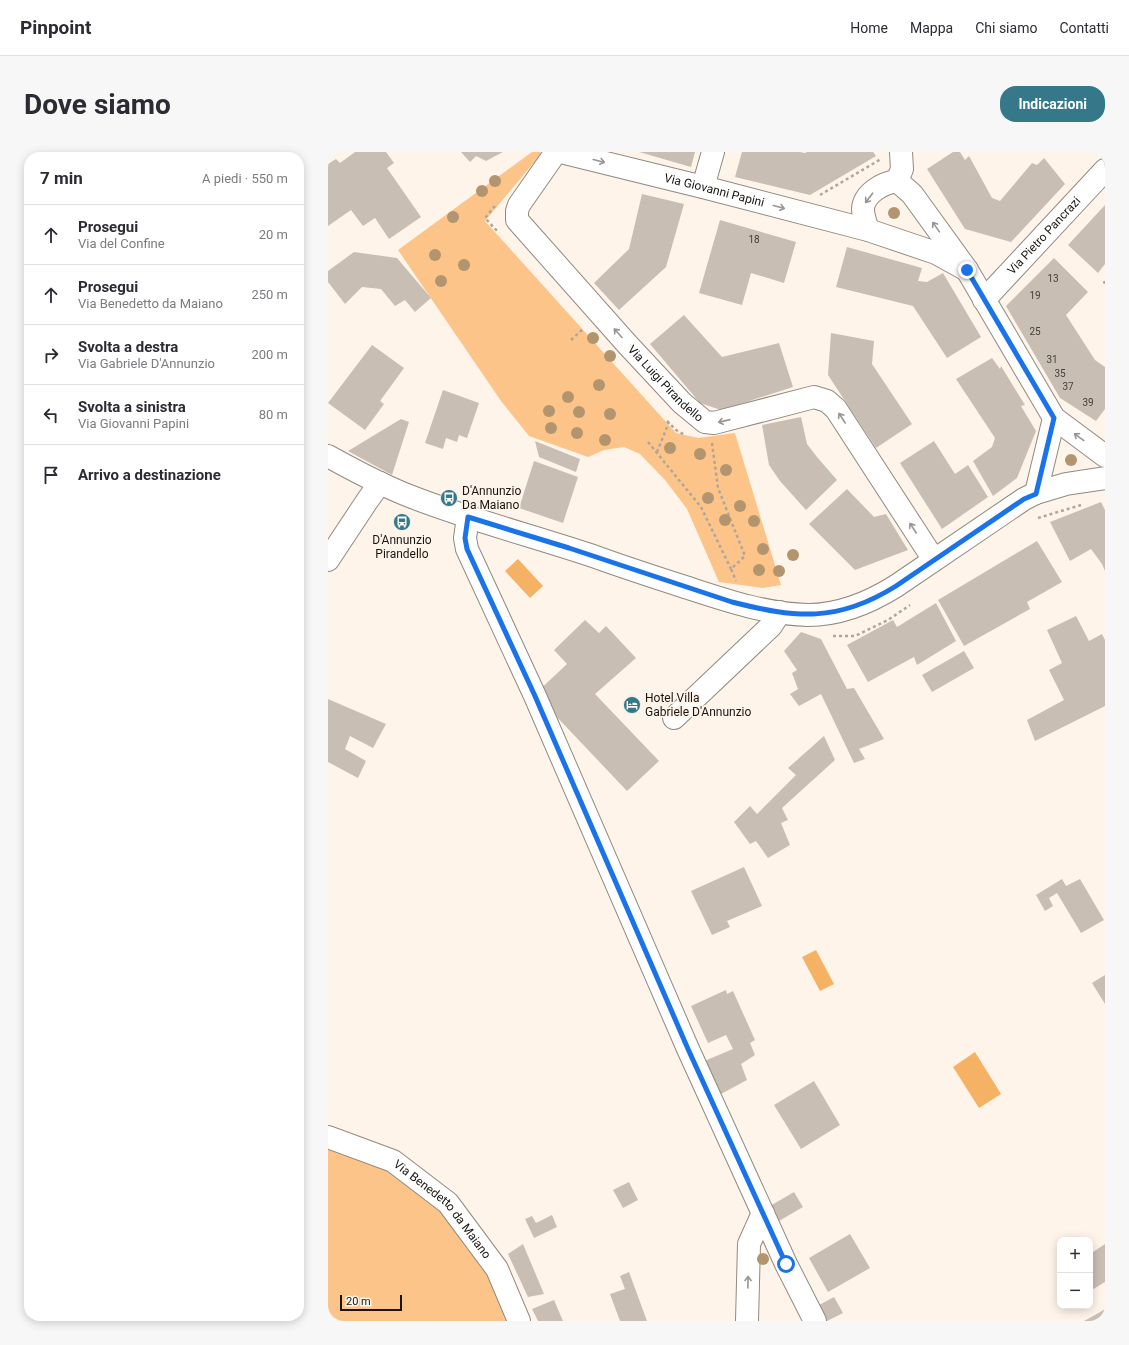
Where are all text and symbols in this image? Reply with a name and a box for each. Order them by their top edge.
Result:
text: Pinpoint [20,16,91,39]
text: Home [850,20,888,36]
text: Mappa [910,20,953,36]
text: Chi siamo [975,20,1037,36]
text: Contatti [1059,20,1109,36]
button: Indicazioni [1000,86,1105,122]
text: Dove siamo [24,88,171,121]
one-way arrow [592,158,605,166]
text: 7 min [40,168,83,188]
text: A piedi · 550 m [202,171,288,186]
street label: Via Giovanni Papini [663,171,766,210]
one-way arrow [864,193,873,204]
street label: Via Pietro Pancrazi [1004,194,1084,277]
one-way arrow [772,204,785,211]
text: Prosegui [78,218,138,236]
one-way arrow [932,222,940,233]
icon: ahead [40,224,62,246]
text: 20 m [259,227,288,242]
house number: 18 [748,234,760,245]
text: Via del Confine [78,236,165,251]
route end [958,261,976,279]
house number: 13 [1047,273,1059,284]
text: Prosegui [78,278,138,296]
icon: ahead [40,284,62,306]
text: 250 m [251,287,288,302]
house number: 19 [1029,290,1041,301]
text: Via Benedetto da Maiano [78,296,223,311]
house number: 25 [1029,326,1041,337]
one-way arrow [614,329,623,339]
text: Svolta a destra [78,338,178,356]
street label: Via Luigi Pirandello [625,342,706,425]
icon: right [40,344,62,366]
text: 200 m [251,347,288,362]
house number: 31 [1046,354,1058,365]
text: Via Gabriele D'Annunzio [78,356,215,371]
house number: 35 [1054,368,1066,379]
house number: 37 [1062,381,1074,392]
house number: 39 [1082,397,1094,408]
text: Svolta a sinistra [78,398,186,416]
icon: left [40,404,62,426]
text: 80 m [259,407,288,422]
one-way arrow [838,413,846,424]
text: Via Giovanni Papini [78,416,189,431]
one-way arrow [718,418,731,426]
one-way arrow [1074,433,1085,441]
icon: arrive [40,464,62,486]
text: Arrivo a destinazione [78,466,221,484]
place label: D'Annunzio Da Maiano [462,484,521,512]
bus stop icon: D'Annunzio Da Maiano [439,488,459,508]
bus stop icon: D'Annunzio Pirandello [392,512,412,532]
one-way arrow [909,522,917,533]
place label: D'Annunzio Pirandello [372,533,432,561]
place label: Hotel Villa Gabriele D'Annunzio [645,691,752,719]
hotel icon: Hotel Villa Gabriele D'Annunzio [622,695,642,715]
street label: Via Benedetto da Maiano [391,1157,494,1261]
map controls [1057,1237,1093,1309]
button: + [1057,1237,1093,1273]
route start [777,1255,795,1273]
button: − [1057,1273,1093,1309]
one-way arrow [744,1276,752,1289]
scale bar [340,1293,402,1312]
text: 20 m [346,1295,371,1308]

